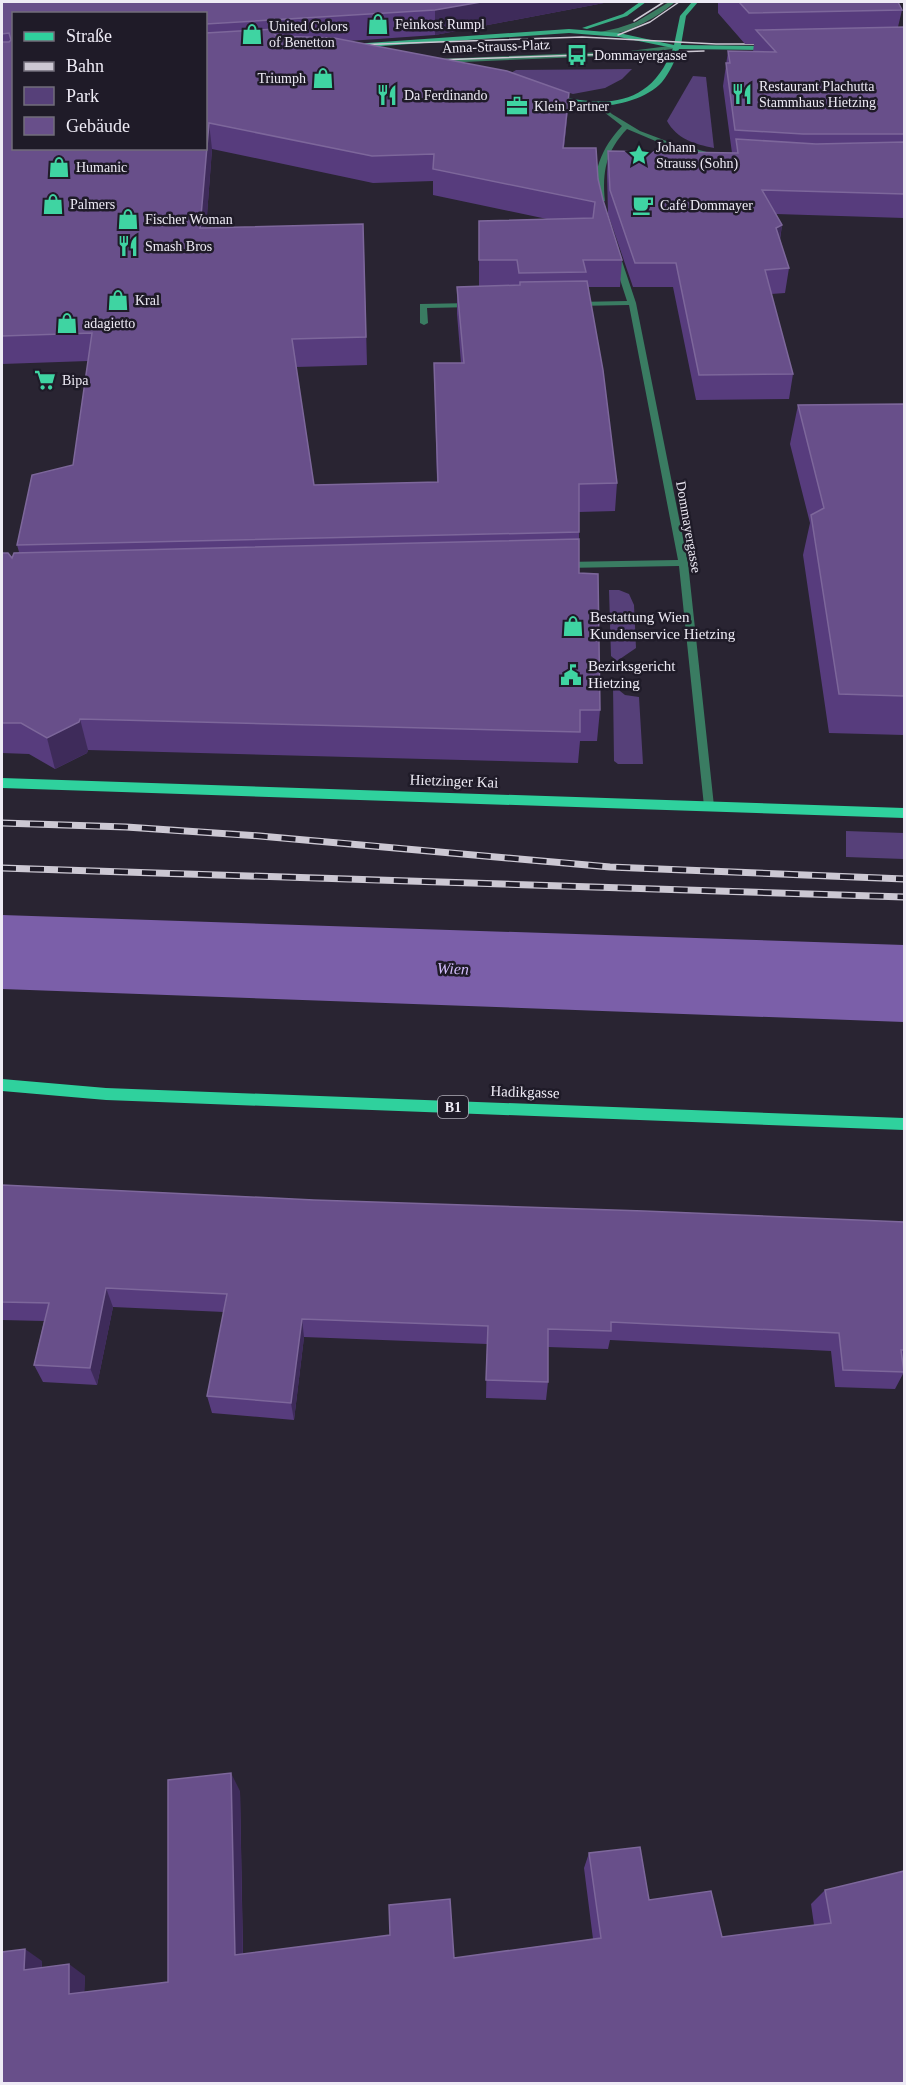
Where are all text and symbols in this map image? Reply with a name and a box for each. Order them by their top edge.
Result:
legend [12,12,207,150]
shop icon: Feinkost Rumpl [366,12,390,36]
place label: Feinkost Rumpl [395,17,485,32]
place label: United Colors of Benetton [269,19,348,50]
shop icon: United Colors of Benetton [240,22,264,46]
text: Straße [66,26,112,46]
street label: Anna-Strauss-Platz [442,37,550,56]
bus stop icon: Dommayergasse [565,43,589,67]
place label: Dommayergasse [594,48,687,63]
text: Bahn [66,56,104,76]
shop icon: Triumph [311,66,335,90]
place label: Triumph [257,71,306,86]
place label: Restaurant Plachutta Stammhaus Hietzing [759,79,876,110]
restaurant icon: Restaurant Plachutta Stammhaus Hietzing [730,82,754,106]
restaurant icon: Da Ferdinando [375,83,399,107]
text: Park [66,86,99,106]
place label: Da Ferdinando [404,88,488,103]
office icon: Klein Partner [505,94,529,118]
place label: Klein Partner [534,99,609,114]
text: Gebäude [66,116,130,136]
place label: Johann Strauss (Sohn) [656,140,738,172]
place icon: Johann Strauss (Sohn) [627,143,651,167]
shop icon: Humanic [47,155,71,179]
place label: Humanic [76,160,127,175]
shop icon: Palmers [41,192,65,216]
cafe icon: Café Dommayer [631,193,655,217]
place label: Palmers [70,197,115,212]
place label: Café Dommayer [660,198,753,213]
shop icon: Fischer Woman [116,207,140,231]
place label: Fischer Woman [145,212,233,227]
restaurant icon: Smash Bros [116,234,140,258]
place label: Smash Bros [145,239,212,254]
shop icon: Kral [106,288,130,312]
place label: Kral [135,293,160,308]
shop icon: adagietto [55,311,79,335]
place label: adagietto [84,316,135,331]
supermarket icon: Bipa [33,368,57,392]
place label: Bipa [62,373,89,388]
street label: Dommayergasse [673,480,704,574]
place label: Bestattung Wien Kundenservice Hietzing [590,609,736,642]
shop icon: Bestattung Wien Kundenservice Hietzing [561,614,585,638]
place label: Bezirksgericht Hietzing [588,658,676,691]
public building icon: Bezirksgericht Hietzing [559,663,583,687]
street label: Hietzinger Kai [409,771,499,791]
water label: Wien [437,959,469,978]
street label: Hadikgasse [490,1083,560,1101]
road number: B1 [438,1096,468,1118]

